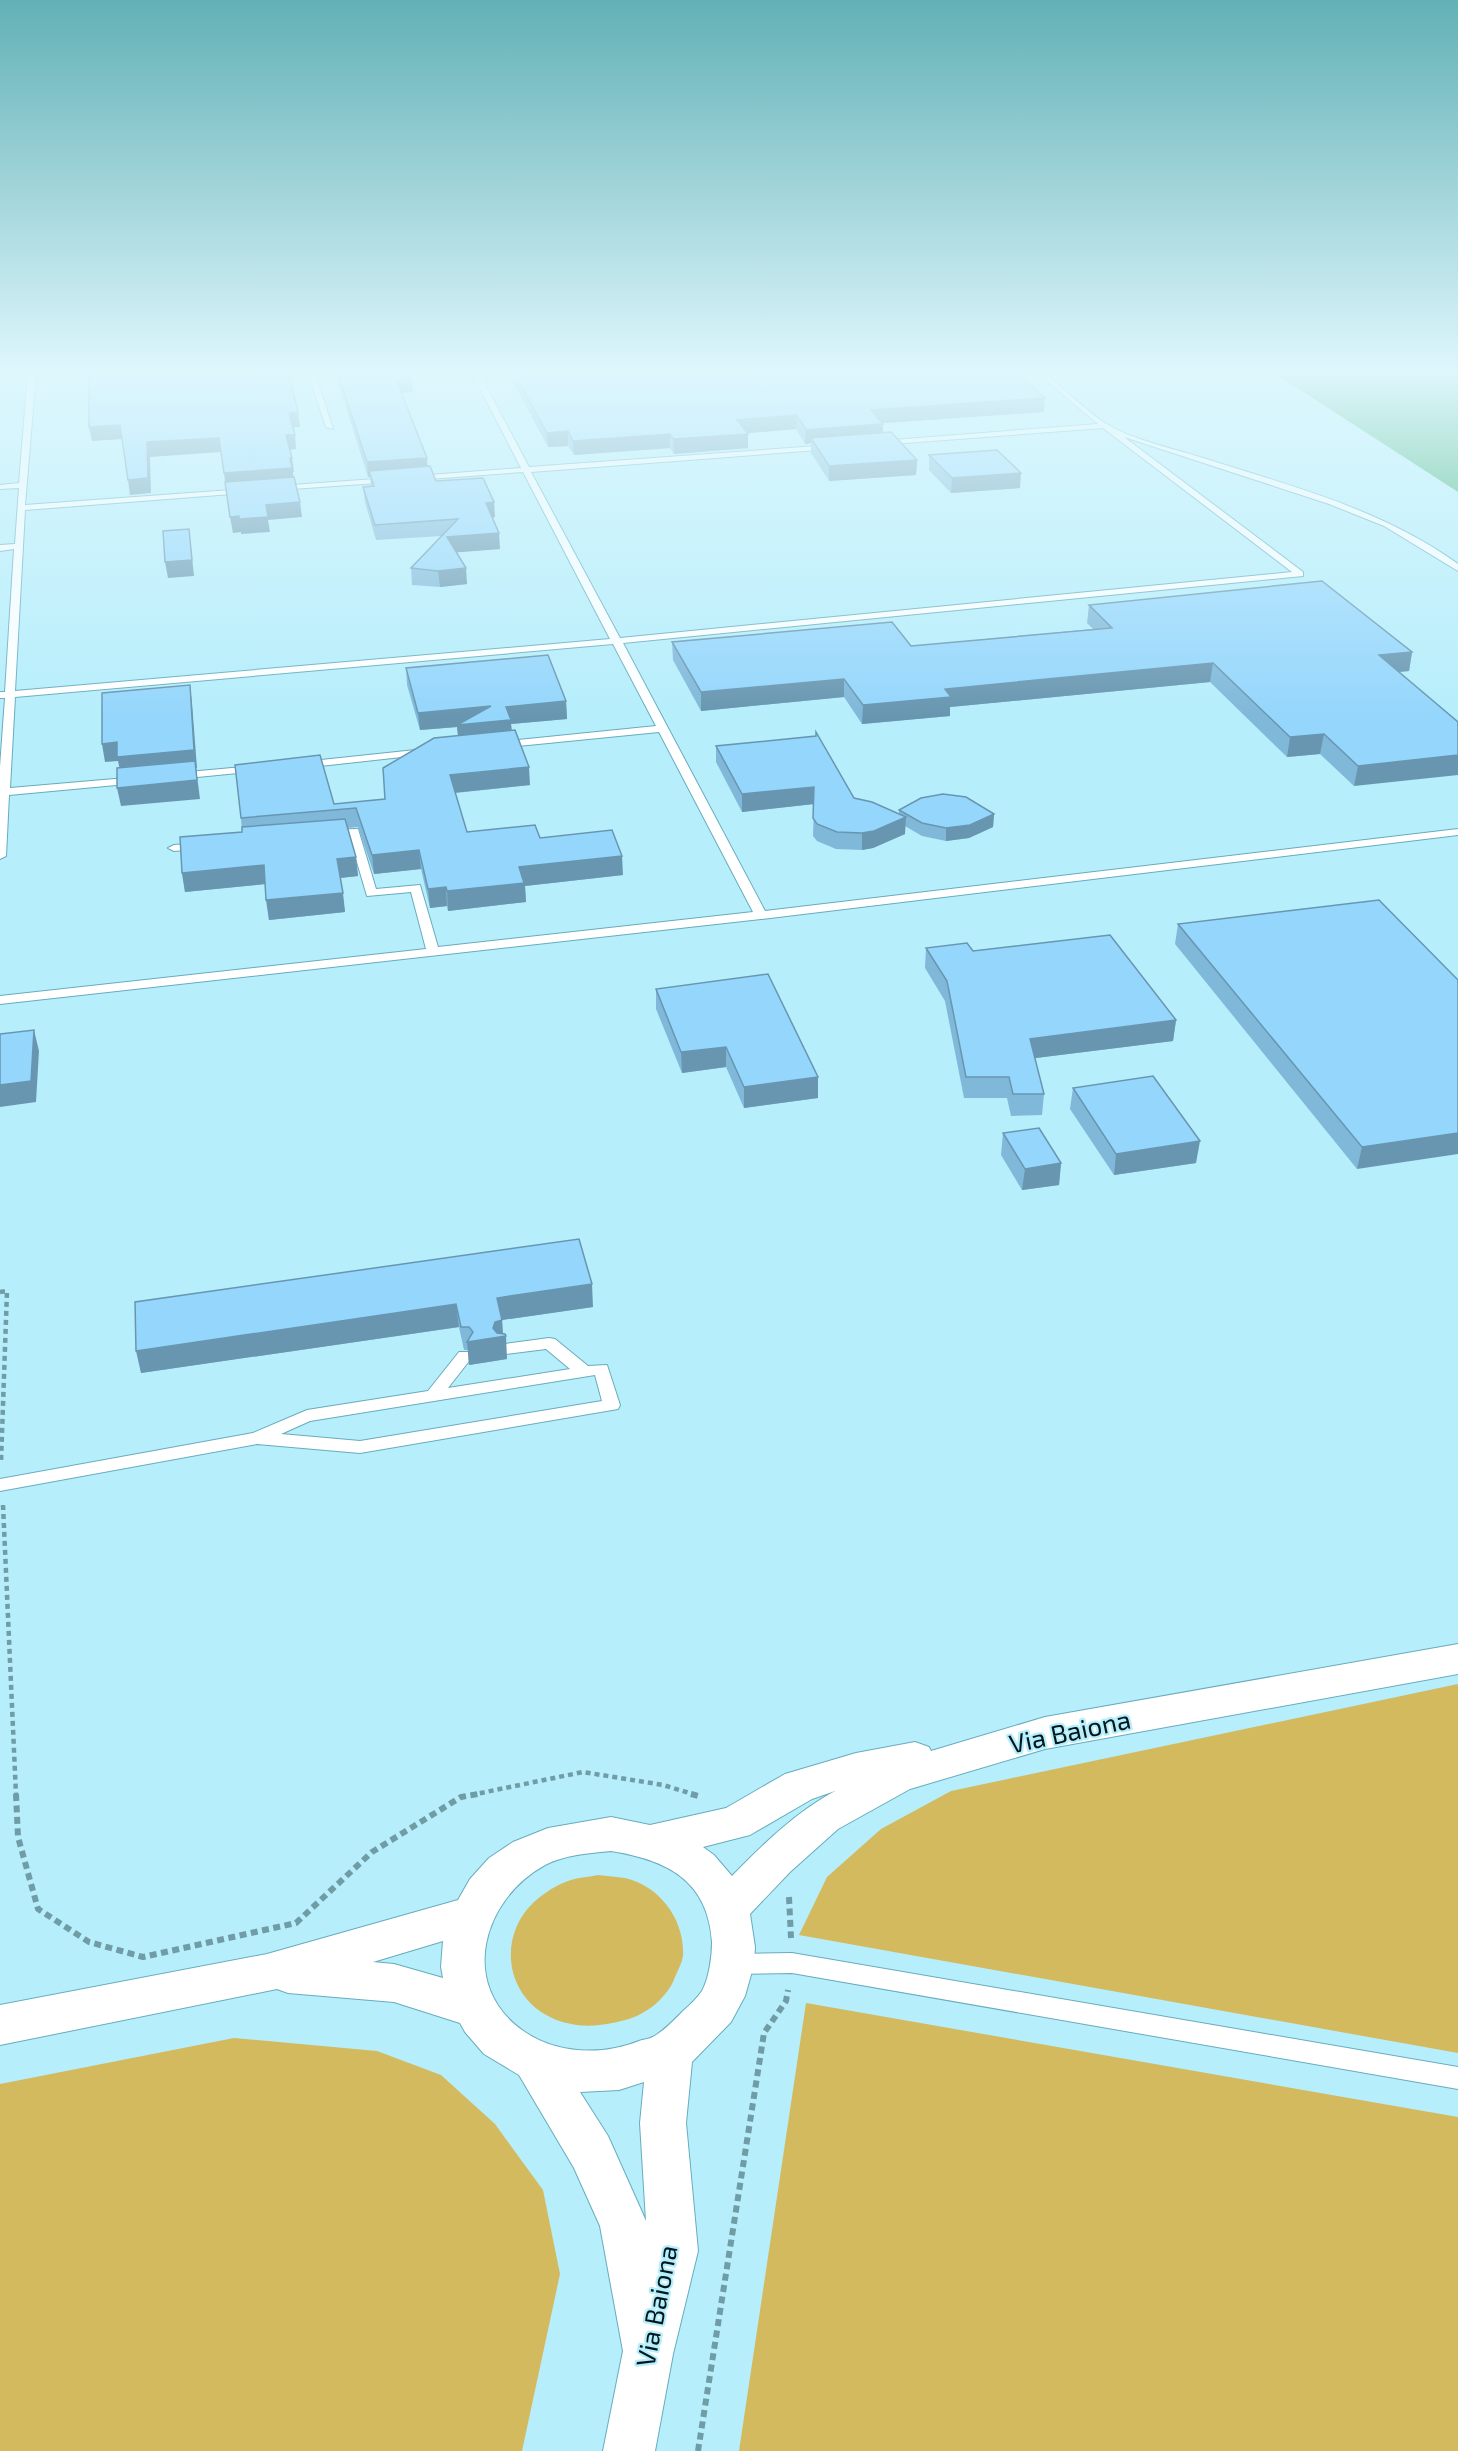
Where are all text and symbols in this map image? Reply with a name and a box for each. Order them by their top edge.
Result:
street label: Via Baiona [1006,1703,1133,1759]
street label: Via Baiona [629,2242,683,2369]

